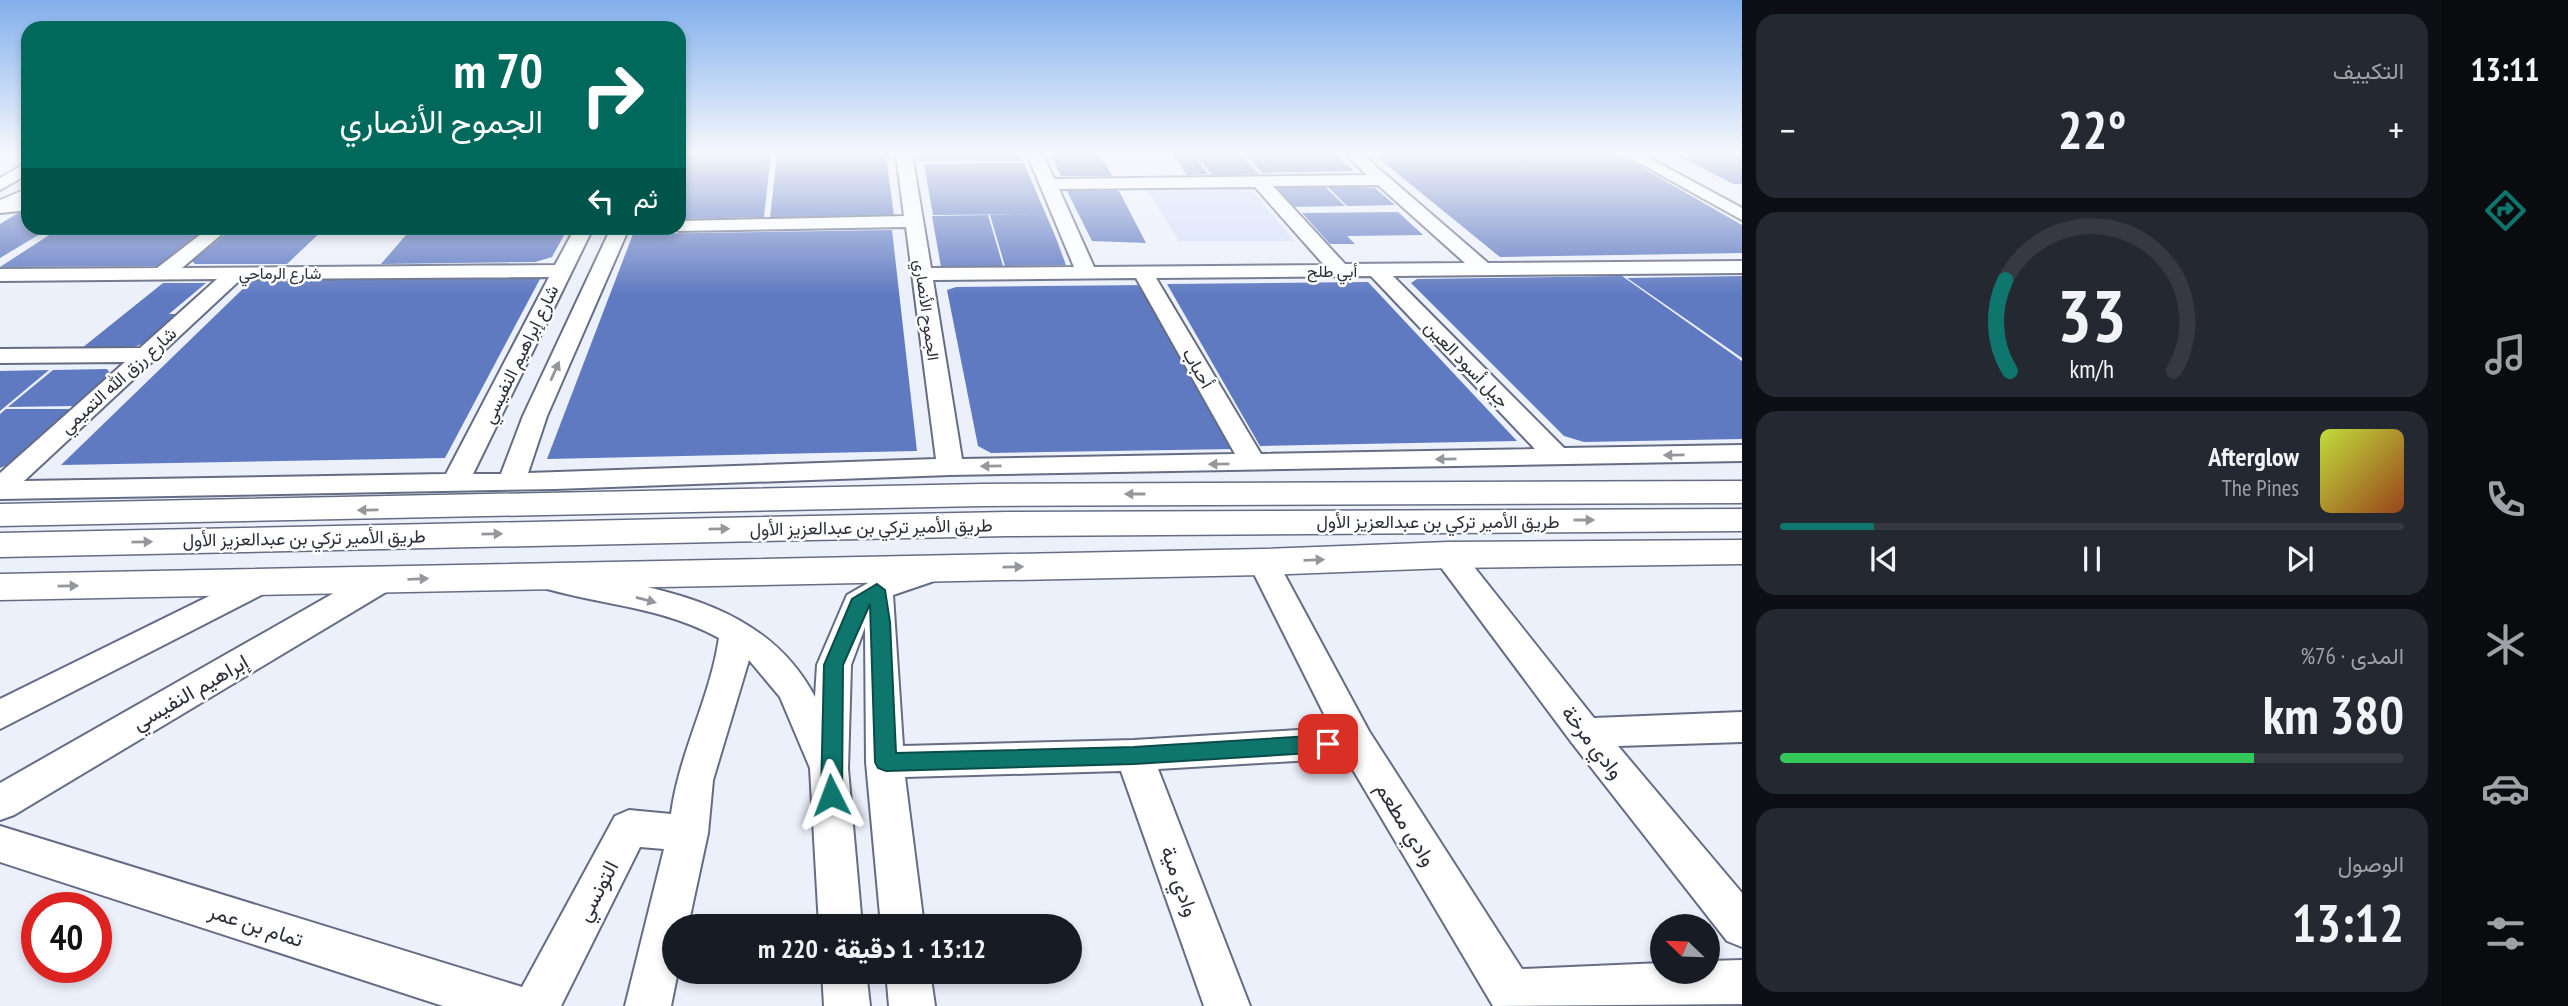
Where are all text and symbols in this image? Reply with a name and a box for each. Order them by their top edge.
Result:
text: 70 m [454,38,543,102]
text: 13:11 [2470,48,2540,90]
icon: right [567,49,658,140]
text: التكييف [2333,56,2404,85]
text: 22° [2058,96,2126,163]
text: الجموح الأنصاري [340,100,543,142]
text: − [1780,105,1796,154]
text: + [2388,105,2404,154]
icon: left [582,182,620,220]
text: ثم [634,182,658,215]
icon: directions [2481,186,2530,235]
street label: الجموح الأنصاري [906,258,944,362]
street label: أبي طلح [1307,261,1357,285]
street label: شارع الرماحي [239,263,321,287]
text: 33 [2057,267,2127,361]
street label: شارع إبراهيم النفيسي [476,281,567,429]
street label: جبل أسود العين [1420,315,1514,413]
street label: شارع رزق الله التميمي [55,322,184,441]
icon: music [2481,330,2530,379]
street label: أحباب [1177,344,1219,392]
text: km/h [2070,352,2114,384]
one-way arrow [549,361,561,381]
text: Afterglow [2208,440,2299,473]
one-way arrow [1663,449,1685,460]
one-way arrow [1435,454,1457,465]
one-way arrow [1208,458,1230,470]
one-way arrow [980,461,1002,472]
text: The Pines [2221,473,2299,502]
icon: phone [2481,475,2530,524]
one-way arrow [1124,488,1146,500]
one-way arrow [357,504,379,515]
street label: طريق الأمير تركي بن عبدالعزيز الأول [1316,510,1560,537]
street label: طريق الأمير تركي بن عبدالعزيز الأول [749,513,993,545]
one-way arrow [1573,514,1595,526]
street label: طريق الأمير تركي بن عبدالعزيز الأول [182,524,426,556]
one-way arrow [708,524,730,535]
one-way arrow [481,528,503,540]
one-way arrow [131,536,153,547]
icon: previous [1865,540,1903,578]
icon: pause [2073,540,2111,578]
icon: next [2281,540,2319,578]
one-way arrow [1303,555,1325,566]
one-way arrow [1002,561,1024,573]
one-way arrow [407,574,429,585]
one-way arrow [57,580,79,591]
one-way arrow [636,595,657,605]
icon: climate [2481,620,2530,669]
text: المدى · 76% [2300,641,2404,670]
street label: إبراهيم النفيسي [127,648,255,740]
text: 380 km [2263,681,2404,748]
street label: وادي مرخة [1553,700,1630,787]
pin [1298,714,1358,774]
icon: arrive [1309,725,1347,763]
position arrow [794,758,868,832]
icon: car [2481,764,2530,813]
street label: وادي مطعم [1366,777,1442,873]
street label: وادي مية [1151,842,1205,921]
text: الوصول [2338,849,2404,878]
street label: التونسي [570,856,628,928]
text: 13:12 [2292,889,2404,956]
speed limit sign: 40 [21,892,112,983]
street label: تمام بن عمر [204,897,307,954]
icon: filters [2481,909,2530,958]
north arrow [1650,914,1720,984]
map controls [1650,914,1720,984]
text: 13:12 · 1 دقيقة · 220 m [758,932,986,965]

